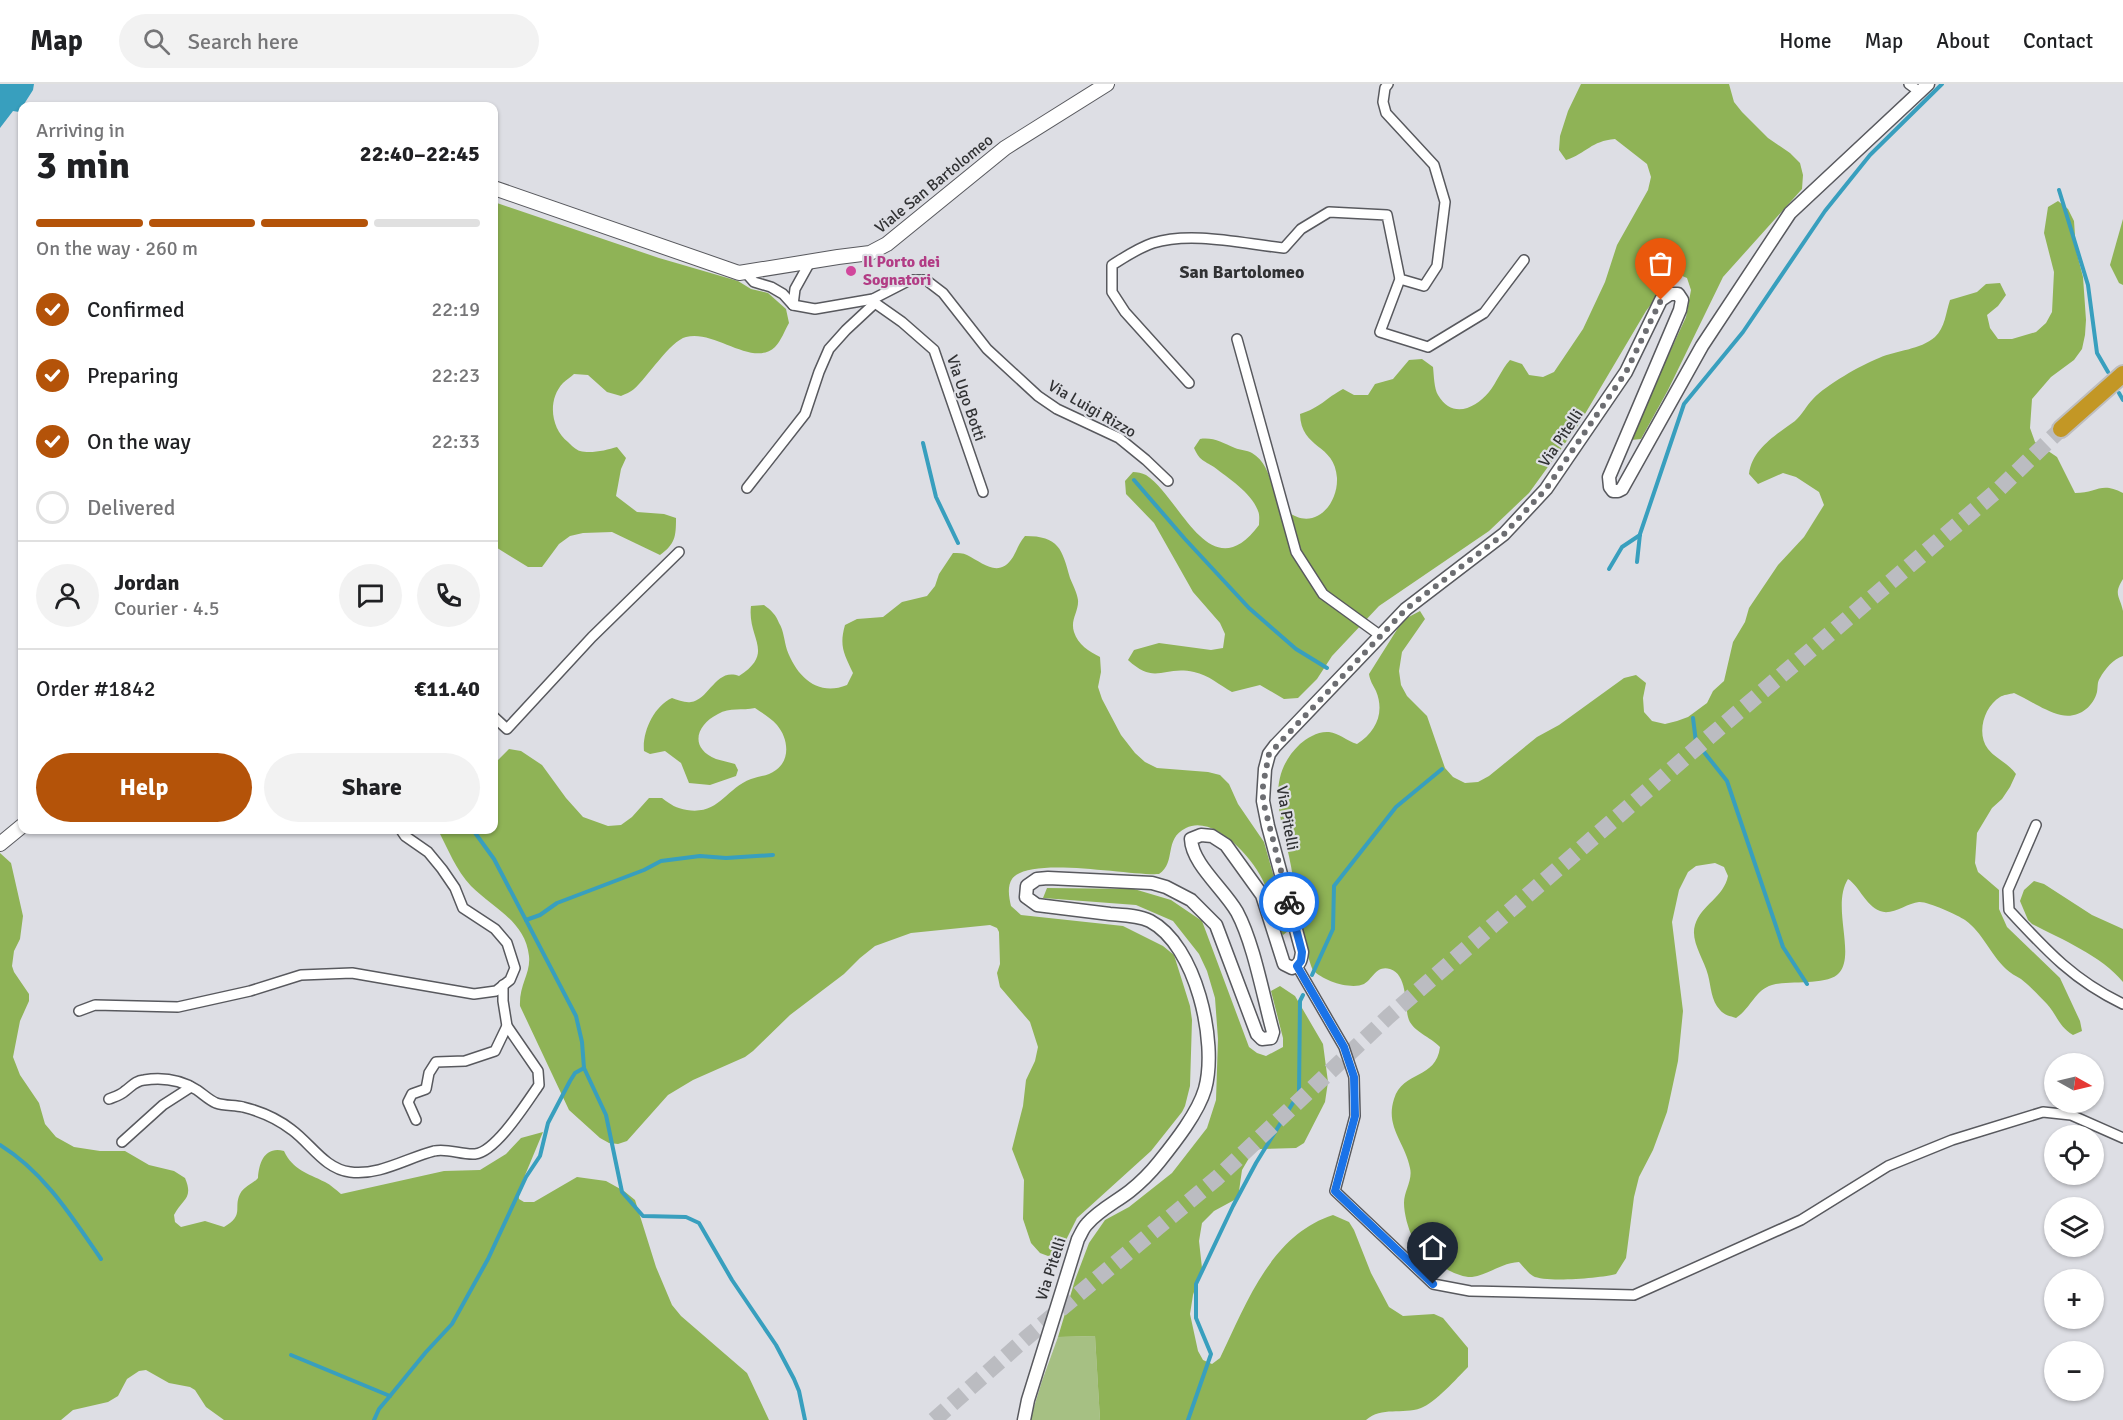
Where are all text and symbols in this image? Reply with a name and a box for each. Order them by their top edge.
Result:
search box [119,14,539,68]
text: Map [30,24,83,58]
icon: search [140,25,173,58]
text: Search here [188,28,299,55]
text: Home [1779,28,1832,54]
text: Map [1865,28,1903,54]
text: About [1936,28,1990,54]
text: Contact [2023,28,2093,54]
text: Arriving in [36,118,125,143]
street label: Viale San Bartolomeo [871,130,997,238]
text: 22:40–22:45 [360,140,480,167]
text: 3 min [36,141,130,189]
text: On the way · 260 m [36,236,198,261]
pin [1635,238,1686,300]
icon: bag [1644,247,1677,280]
place label: Il Porto dei Sognatori [863,252,940,290]
district label: San Bartolomeo [1180,261,1304,283]
marker: Il Porto dei Sognatori [844,264,858,278]
icon: check [36,293,69,326]
text: Confirmed [87,296,185,323]
text: 22:19 [431,297,480,322]
street label: Via Ugo Botti [942,352,990,444]
icon: check [36,359,69,392]
text: Preparing [87,362,179,389]
text: 22:23 [431,363,480,388]
street label: Via Luigi Rizzo [1044,376,1140,442]
street label: Via Pitelli [1534,405,1588,471]
icon: check [36,425,69,458]
text: On the way [87,428,191,455]
text: 22:33 [431,429,480,454]
text: Delivered [87,494,175,521]
button: person [36,564,99,627]
button: chat [339,564,402,627]
button: phone [417,564,480,627]
text: Jordan [114,569,180,596]
text: Courier · 4.5 [114,596,220,621]
text: Order #1842 [36,675,156,702]
text: €11.40 [414,675,480,702]
button: Help [36,753,252,822]
button: Share [264,753,480,822]
street label: Via Pitelli [1271,784,1303,852]
courier [1259,872,1319,932]
icon: bike [1273,886,1306,919]
north arrow [2044,1053,2104,1113]
map controls [2044,1053,2104,1401]
button: locate [2044,1125,2104,1185]
button: layers [2044,1197,2104,1257]
pin [1407,1222,1458,1284]
icon: home [1416,1231,1449,1264]
street label: Via Pitelli [1031,1235,1071,1303]
button: + [2044,1269,2104,1329]
button: − [2044,1341,2104,1401]

